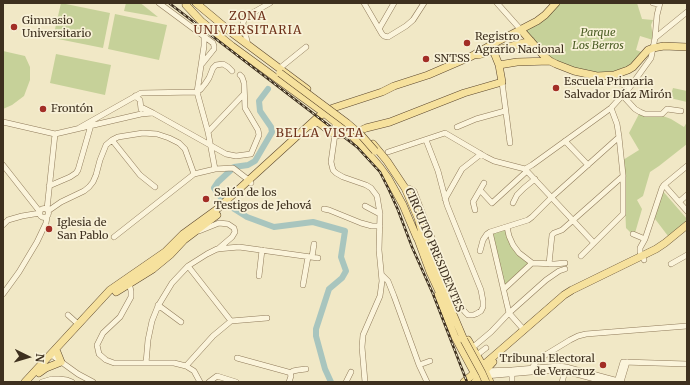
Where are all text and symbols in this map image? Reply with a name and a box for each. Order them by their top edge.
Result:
district label: ZONA UNIVERSITARIA [194,10,302,38]
place label: Gimnasio Universitario [22,14,91,40]
marker: Gimnasio Universitario [9,22,19,32]
park label: Parque Los Berros [572,26,624,52]
place label: Registro Agrario Nacional [475,30,564,56]
marker: Registro Agrario Nacional [462,38,472,48]
place label: SNTSS [434,52,470,66]
marker: SNTSS [421,54,431,64]
place label: Escuela Primaria Salvador Díaz Mirón [564,75,672,101]
marker: Escuela Primaria Salvador Díaz Mirón [551,83,561,93]
place label: Frontón [51,102,93,116]
marker: Frontón [38,104,48,114]
district label: BELLA VISTA [276,127,364,141]
place label: Salón de los Testigos de Jehová [214,186,311,212]
street label: CIRCUITO PRESIDENTES [402,186,466,314]
marker: Salón de los Testigos de Jehová [201,194,211,204]
place label: Iglesia de San Pablo [57,216,109,242]
marker: Iglesia de San Pablo [44,224,54,234]
north arrow [8,337,48,377]
place label: Tribunal Electoral de Veracruz [500,352,595,378]
text: N [33,353,47,363]
marker: Tribunal Electoral de Veracruz [598,360,608,370]

